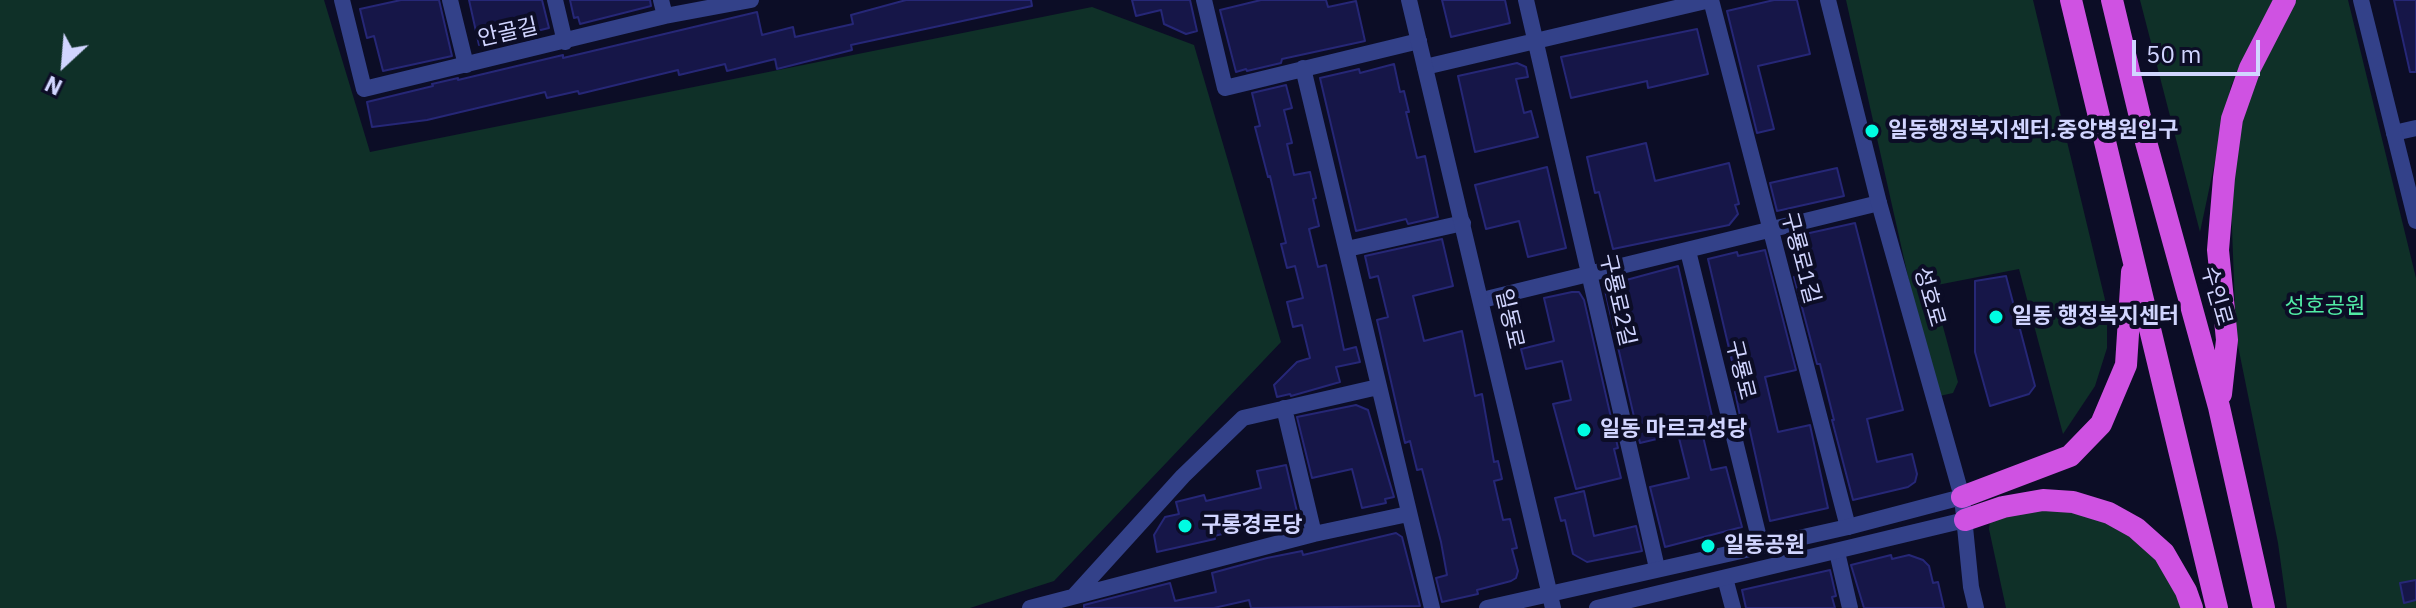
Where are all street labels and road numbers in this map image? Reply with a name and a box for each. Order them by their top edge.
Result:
street label: 안골길 [475,13,541,53]
street label: 구룡로1길 [1775,209,1825,307]
street label: 구룡로2길 [1594,251,1640,349]
street label: 수인로 [2195,263,2237,329]
street label: 성호로 [1908,264,1950,330]
street label: 일동로 [1489,286,1529,352]
street label: 구룡로 [1720,337,1760,403]

